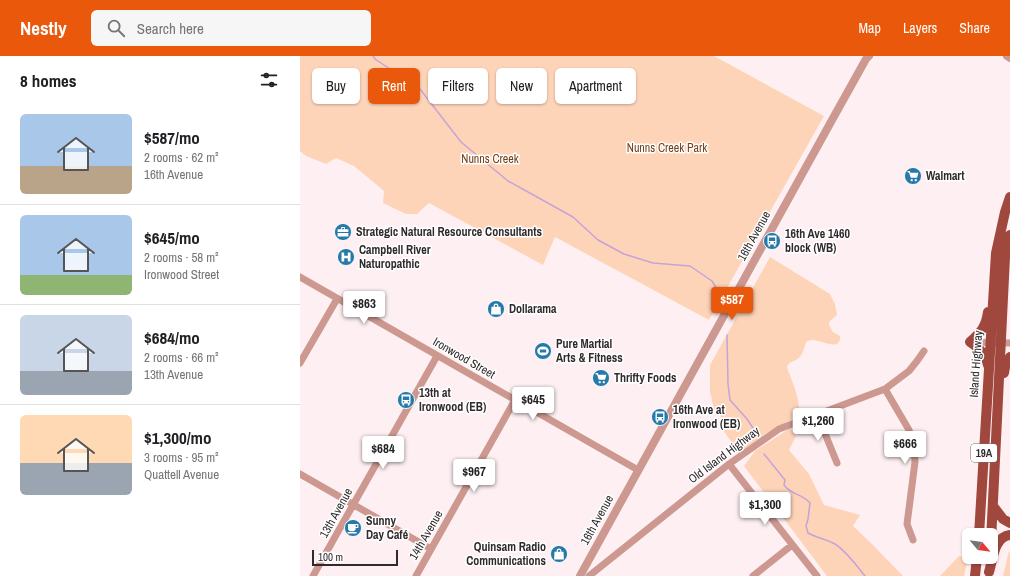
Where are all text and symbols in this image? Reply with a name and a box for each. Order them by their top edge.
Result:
search box [91,10,371,46]
text: Nestly [20,15,67,41]
icon: search [105,17,127,39]
text: Search here [137,18,204,39]
text: Map [859,19,881,37]
text: Layers [903,19,937,37]
text: Share [959,19,990,37]
chip: Buy [312,68,360,104]
chip: Rent [368,68,420,104]
chip: Filters [428,68,488,104]
chip: New [496,68,547,104]
chip: Apartment [555,68,636,104]
text: 8 homes [20,69,77,92]
icon: filters [258,69,280,91]
text: $587/mo [144,126,200,149]
icon: home [52,130,100,178]
park label: Nunns Creek Park [627,140,707,156]
text: 2 rooms · 62 m² [144,149,219,166]
park label: Nunns Creek [461,151,519,167]
text: 16th Avenue [144,166,203,183]
supermarket icon: Walmart [903,166,923,186]
place label: Walmart [926,168,965,184]
street label: 16th Avenue [734,208,774,264]
office icon: Strategic Natural Resource Consultants [333,222,353,242]
place label: Strategic Natural Resource Consultants [356,224,542,240]
text: $645/mo [144,226,200,249]
place label: 16th Ave 1460 block (WB) [785,226,850,256]
icon: home [52,231,100,279]
bus stop icon: 16th Ave 1460 block (WB) [762,231,782,251]
place label: Campbell River Naturopathic [359,242,431,272]
hospital icon: Campbell River Naturopathic [336,247,356,267]
text: 2 rooms · 58 m² [144,249,219,266]
text: Ironwood Street [144,266,219,283]
pin: $587 [708,287,756,321]
pin: $863 [340,291,388,325]
text: $587 [720,291,744,308]
text: $863 [352,295,376,312]
shop icon: Dollarama [486,299,506,319]
place label: Dollarama [509,301,557,317]
text: $684/mo [144,326,200,349]
street label: Island Highway [966,330,986,398]
icon: home [52,331,100,379]
street label: Ironwood Street [430,334,498,382]
place label: Pure Martial Arts & Fitness [556,336,623,366]
sports icon: Pure Martial Arts & Fitness [533,341,553,361]
text: 2 rooms · 66 m² [144,349,219,366]
text: 13th Avenue [144,366,203,383]
supermarket icon: Thrifty Foods [591,368,611,388]
place label: Thrifty Foods [614,370,677,386]
place label: 13th at Ironwood (EB) [419,385,486,415]
pin: $645 [509,387,557,421]
bus stop icon: 13th at Ironwood (EB) [396,390,416,410]
text: $645 [521,391,545,408]
place label: 16th Ave at Ironwood (EB) [673,402,740,432]
bus stop icon: 16th Ave at Ironwood (EB) [650,407,670,427]
pin: $1,260 [785,408,851,442]
text: $1,260 [802,412,834,429]
street label: Old Island Highway [685,423,763,487]
text: $1,300/mo [144,426,211,449]
icon: home [52,431,100,479]
pin: $666 [881,431,929,465]
text: $666 [893,435,917,452]
pin: $684 [359,436,407,470]
text: $684 [371,440,395,457]
road number: 19A [971,444,997,462]
text: 3 rooms · 95 m² [144,449,219,466]
pin: $967 [450,459,498,493]
text: $967 [462,463,486,480]
text: Quattell Avenue [144,466,219,483]
street label: 13th Avenue [316,485,356,541]
street label: 16th Avenue [577,492,617,548]
pin: $1,300 [732,492,798,526]
text: $1,300 [749,496,781,513]
street label: 14th Avenue [405,507,447,563]
place label: Sunny Day Café [366,513,409,543]
cafe icon: Sunny Day Café [343,518,363,538]
north arrow [962,528,998,564]
map controls [962,528,998,564]
place label: Quinsam Radio Communications [466,539,547,569]
shop icon: Quinsam Radio Communications [549,544,569,564]
scale bar [312,548,398,567]
text: 100 m [318,550,343,564]

